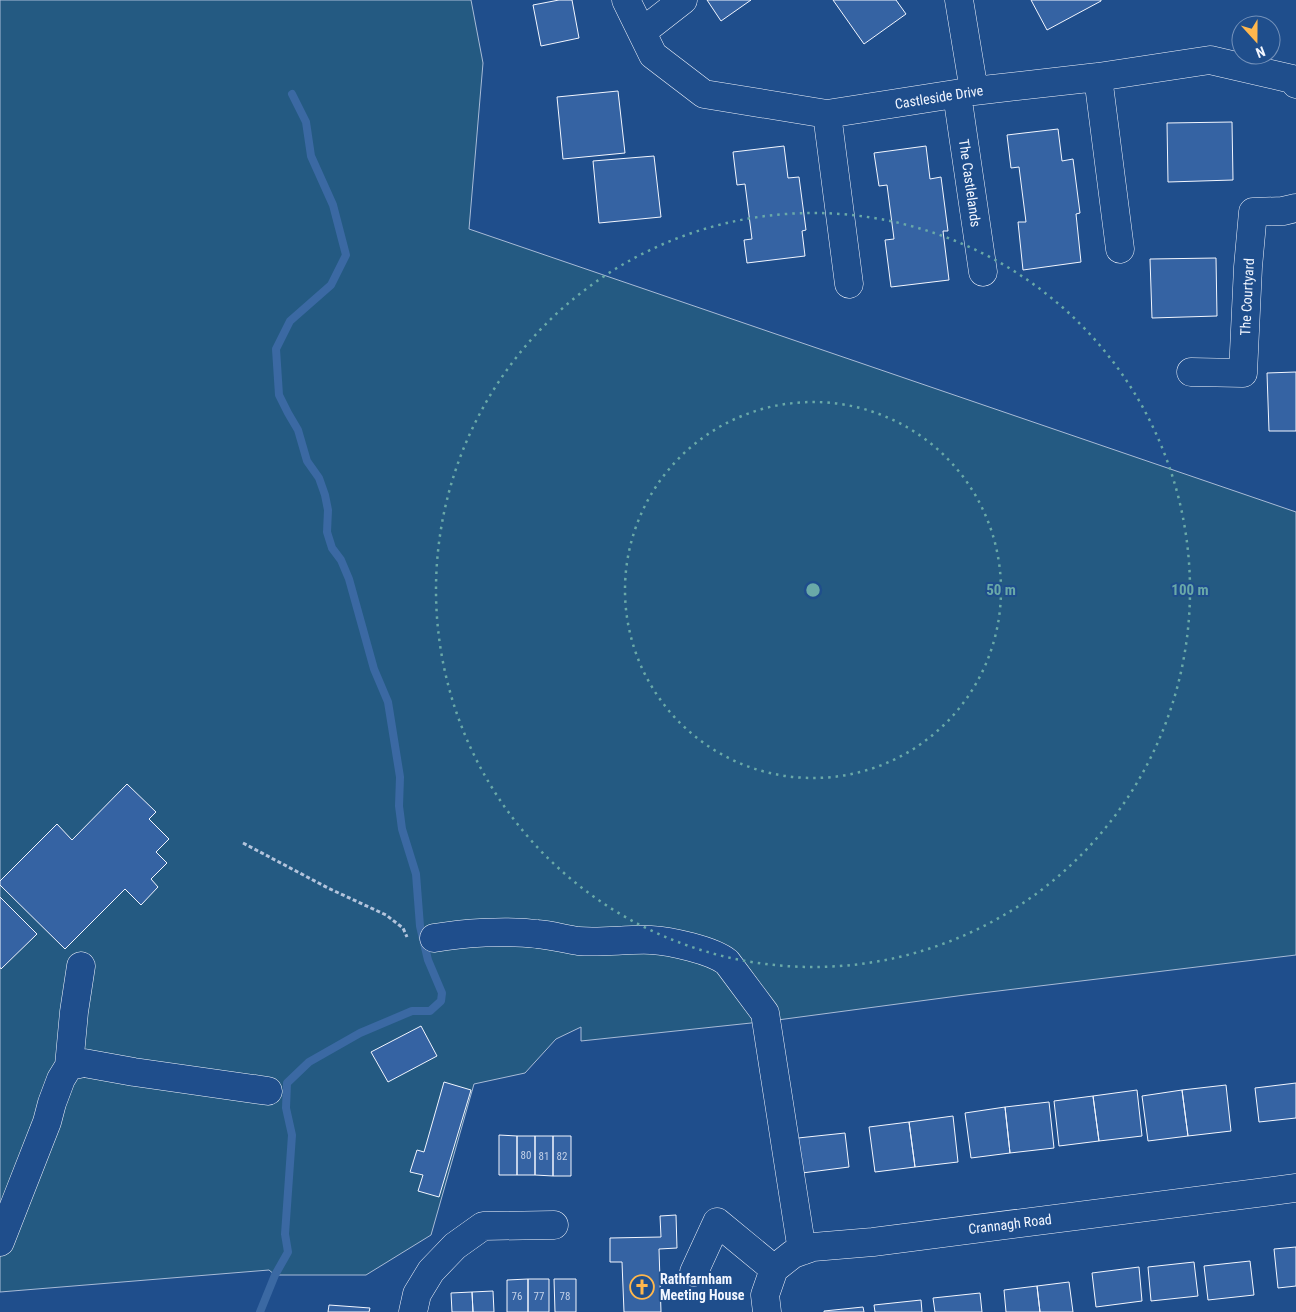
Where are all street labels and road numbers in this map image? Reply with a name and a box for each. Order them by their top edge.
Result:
street label: Castleside Drive [894,82,985,112]
street label: The Castlelands [956,138,984,228]
street label: The Courtyard [1237,258,1257,336]
street label: Crannagh Road [967,1211,1053,1237]

